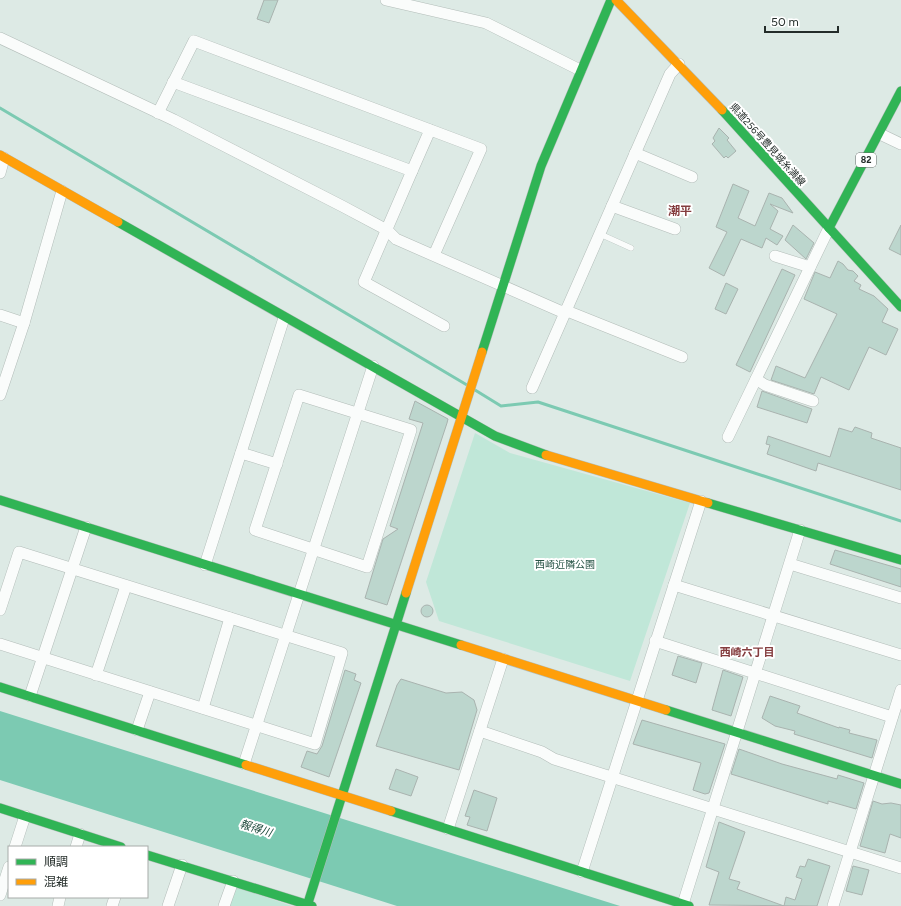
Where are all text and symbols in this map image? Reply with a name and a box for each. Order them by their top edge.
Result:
scale bar [765,8,838,34]
text: 50 m [771,15,799,29]
street label: 県道256号豊見城糸満線 [727,100,808,188]
road number: 82 [856,153,876,167]
district label: 潮平 [668,204,692,218]
park label: 西崎近隣公園 [535,558,595,571]
district label: 西崎六丁目 [720,646,775,659]
water label: 報得川 [238,817,274,840]
legend [8,846,148,898]
text: 順調 [44,855,68,869]
text: 混雑 [44,875,68,889]

